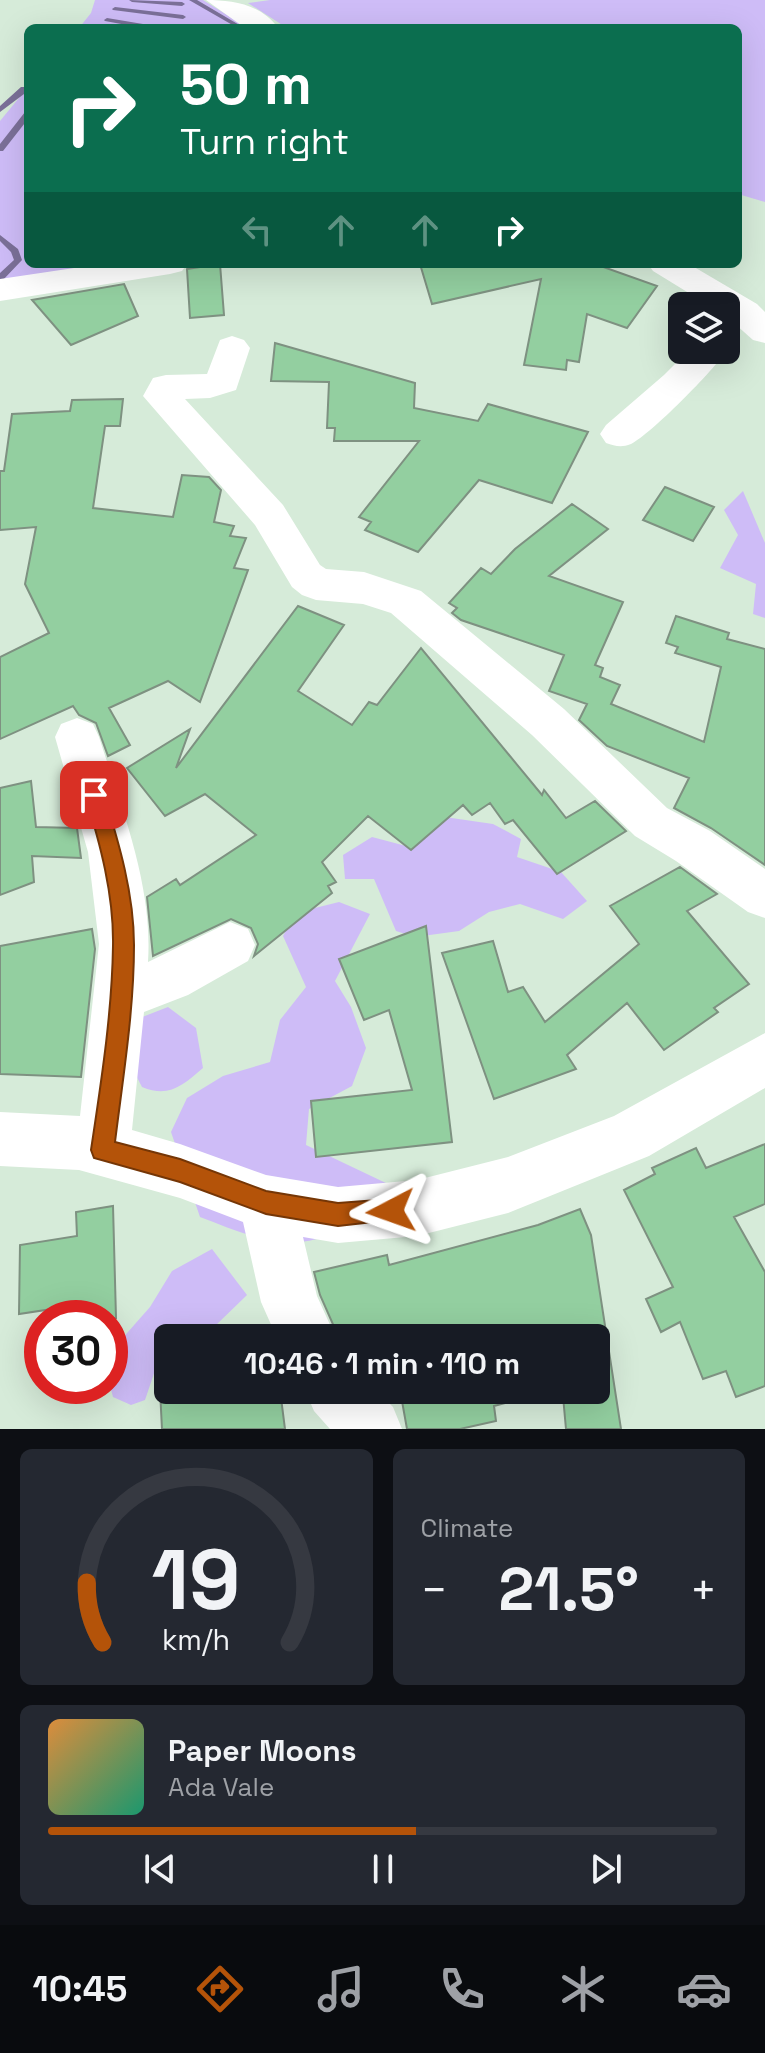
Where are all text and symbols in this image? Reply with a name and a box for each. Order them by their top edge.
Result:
text: 50 m [180,49,312,120]
icon: right [48,56,152,160]
text: Turn right [180,119,349,165]
icon: left [235,208,279,252]
icon: ahead [319,208,363,252]
icon: ahead [403,208,447,252]
icon: right [487,208,531,252]
map controls [668,292,740,364]
button: layers [668,292,740,364]
pin [60,761,128,829]
icon: arrive [72,773,116,817]
position arrow [349,1169,433,1253]
speed limit sign: 30 [24,1300,128,1404]
text: 10:46 · 1 min · 110 m [244,1344,520,1383]
text: Climate [421,1511,513,1545]
text: 19 [152,1527,241,1633]
text: 21.5° [499,1551,639,1628]
text: − [421,1562,448,1618]
text: + [690,1562,717,1618]
text: km/h [162,1622,230,1658]
text: Paper Moons [168,1731,357,1770]
text: Ada Vale [168,1770,274,1804]
icon: previous [138,1847,182,1891]
icon: pause [361,1847,405,1891]
icon: next [584,1847,628,1891]
icon: directions [192,1961,248,2017]
icon: music [313,1961,369,2017]
icon: phone [434,1961,490,2017]
icon: climate [555,1961,611,2017]
icon: car [676,1961,732,2017]
text: 10:45 [33,1966,127,2012]

